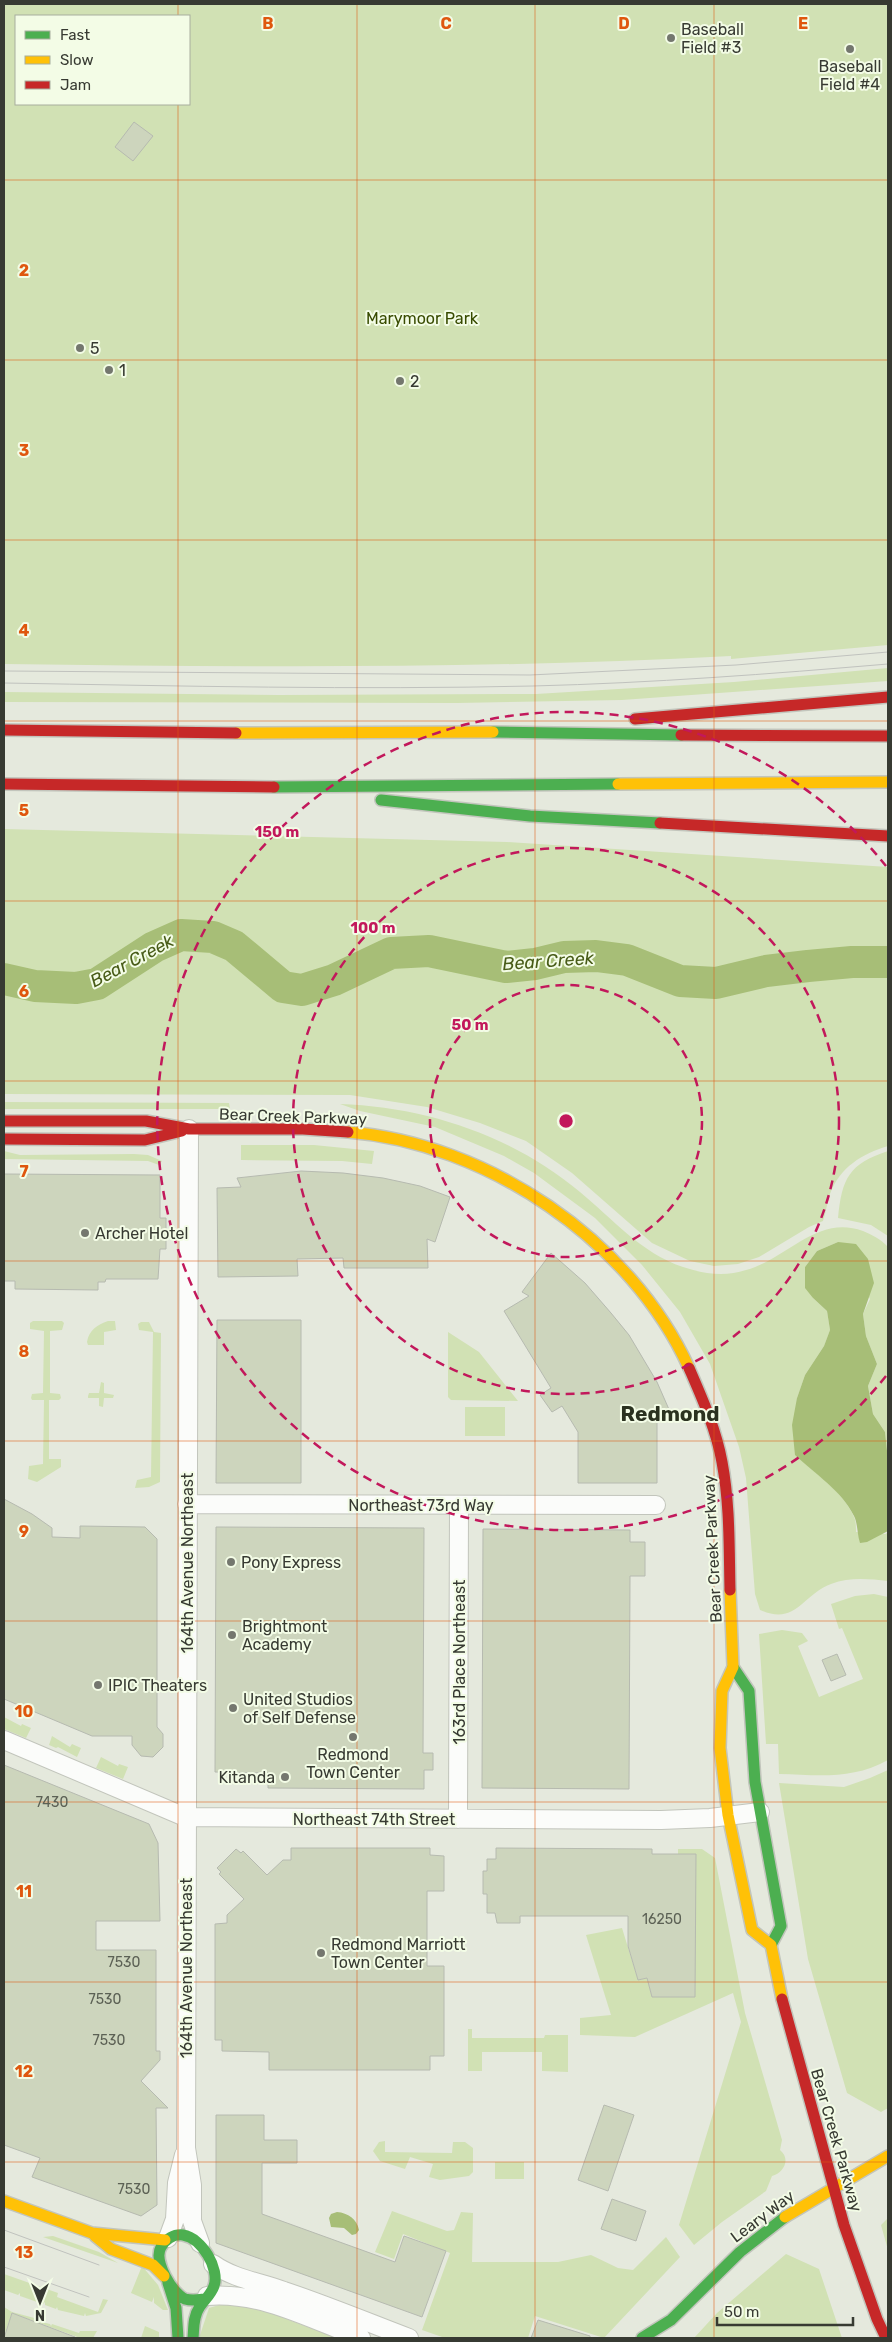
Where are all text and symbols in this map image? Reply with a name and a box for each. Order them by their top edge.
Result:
text: B [262,14,274,33]
text: C [440,14,452,33]
text: D [618,14,630,33]
text: E [798,14,808,33]
legend [15,15,190,105]
place label: Baseball Field #3 [681,20,744,57]
text: Fast [60,26,90,44]
marker: Baseball Field #3 [665,32,677,44]
marker: Baseball Field #4 [844,43,856,55]
text: Slow [60,51,93,69]
place label: Baseball Field #4 [819,57,881,94]
text: Jam [60,76,91,94]
text: 2 [19,261,29,280]
park label: Marymoor Park [366,309,479,328]
place label: 5 [90,339,100,358]
marker: 5 [74,342,86,354]
place label: 1 [119,361,126,380]
marker: 1 [103,364,115,376]
place label: 2 [410,372,419,391]
marker: 2 [394,375,406,387]
text: 3 [19,441,29,460]
text: 4 [19,621,30,640]
text: 5 [19,801,29,820]
text: 150 m [255,823,299,841]
text: 100 m [351,919,395,937]
water label: Bear Creek [86,929,178,992]
water label: Bear Creek [501,947,595,975]
text: 6 [19,982,29,1001]
text: 50 m [452,1016,488,1034]
street label: Bear Creek Parkway [219,1104,367,1129]
centre of rings [557,1112,575,1130]
text: 7 [19,1162,29,1181]
place label: Archer Hotel [95,1224,188,1243]
marker: Archer Hotel [79,1227,91,1239]
text: 8 [19,1342,30,1361]
district label: Redmond [621,1401,719,1426]
street label: 164th Avenue Northeast [178,1473,197,1653]
street label: Bear Creek Parkway [699,1474,726,1623]
street label: Northeast 73rd Way [348,1496,494,1515]
text: 9 [19,1522,29,1541]
place label: Pony Express [241,1553,341,1572]
marker: Pony Express [225,1556,237,1568]
street label: 163rd Place Northeast [450,1580,469,1744]
place label: Brightmont Academy [242,1617,327,1654]
marker: Brightmont Academy [226,1629,238,1641]
place label: IPIC Theaters [108,1676,207,1695]
marker: IPIC Theaters [92,1679,104,1691]
place label: United Studios of Self Defense [243,1690,356,1727]
text: 10 [15,1702,34,1721]
marker: United Studios of Self Defense [227,1702,239,1714]
marker: Redmond Town Center [347,1731,359,1743]
place label: Redmond Town Center [306,1745,400,1782]
place label: Kitanda [218,1768,275,1787]
marker: Kitanda [279,1771,291,1783]
house number: 7430 [36,1794,68,1811]
street label: Northeast 74th Street [293,1810,455,1829]
street label: 164th Avenue Northeast [177,1878,196,2058]
text: 11 [16,1882,32,1901]
house number: 16250 [642,1911,682,1928]
place label: Redmond Marriott Town Center [331,1935,466,1972]
marker: Redmond Marriott Town Center [315,1947,327,1959]
house number: 7530 [108,1954,141,1971]
house number: 7530 [89,1991,122,2008]
house number: 7530 [93,2032,126,2049]
text: 12 [15,2062,33,2081]
street label: Bear Creek Parkway [807,2066,866,2214]
house number: 7530 [118,2181,151,2198]
street label: Leary Way [727,2186,798,2246]
text: 13 [15,2243,33,2262]
north arrow [15,2277,65,2327]
scale bar [717,2294,853,2326]
text: 50 m [724,2303,759,2321]
text: N [35,2306,45,2323]

